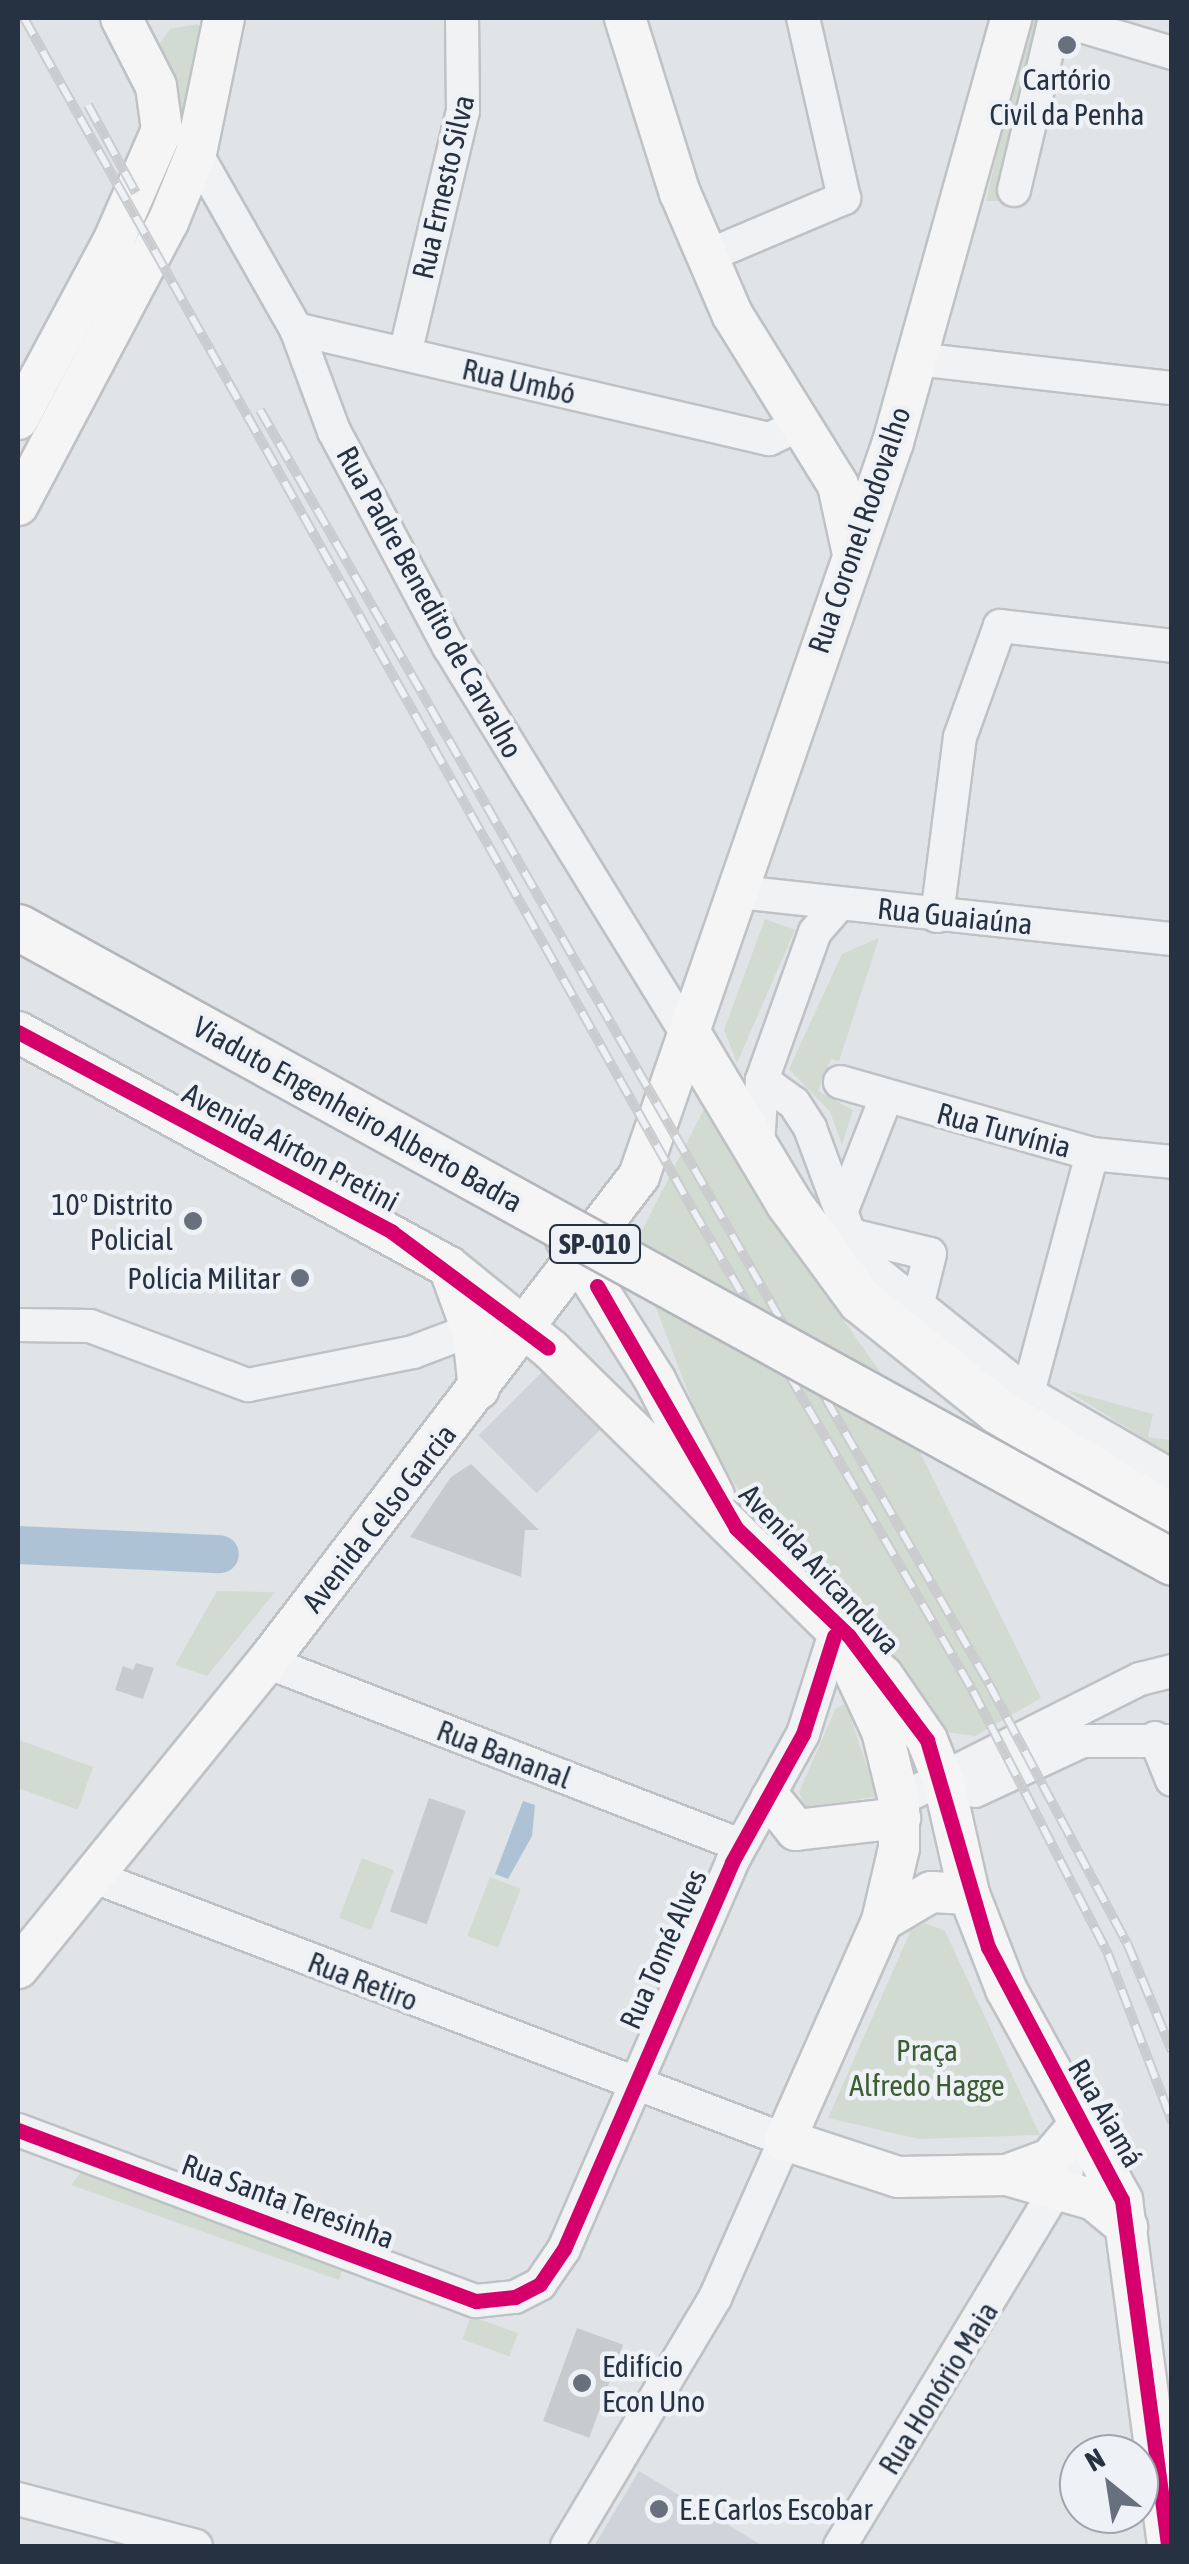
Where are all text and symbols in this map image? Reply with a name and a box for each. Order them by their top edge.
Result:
marker: Cartório Civil da Penha [1056,34,1078,56]
place label: Cartório Civil da Penha [989,61,1145,132]
street label: Rua Ernesto Silva [404,92,482,282]
street label: Rua Umbó [459,351,579,411]
street label: Rua Coronel Rodovalho [800,402,918,658]
street label: Rua Padre Benedito de Carvalho [329,440,531,764]
street label: Rua Guaiaúna [876,890,1034,942]
street label: Viaduto Engenheiro Alberto Badra [187,1008,529,1220]
street label: Avenida Aírton Pretini [177,1075,405,1219]
street label: Rua Turvínia [933,1095,1075,1165]
place label: 10º Distrito Policial [51,1186,173,1256]
marker: 10º Distrito Policial [182,1210,204,1232]
road number: SP-010 [548,1221,642,1267]
place label: Polícia Militar [127,1260,280,1296]
marker: Polícia Militar [289,1267,311,1289]
street label: Avenida Celso Garcia [294,1417,464,1619]
street label: Avenida Aricanduva [732,1477,908,1661]
street label: Rua Bananal [432,1712,576,1796]
street label: Rua Tomé Alves [612,1864,714,2034]
street label: Rua Retiro [303,1944,423,2018]
park label: Praça Alfredo Hagge [849,2032,1005,2102]
street label: Rua Aiamá [1061,2053,1151,2173]
street label: Rua Santa Teresinha [177,2146,399,2256]
street label: Rua Honório Maia [871,2295,1005,2481]
place label: Edifício Econ Uno [602,2348,705,2418]
marker: Edifício Econ Uno [571,2372,593,2394]
north arrow [1059,2434,1159,2534]
text: N [1080,2442,1110,2478]
place label: E.E Carlos Escobar [679,2491,872,2527]
marker: E.E Carlos Escobar [648,2498,670,2520]

